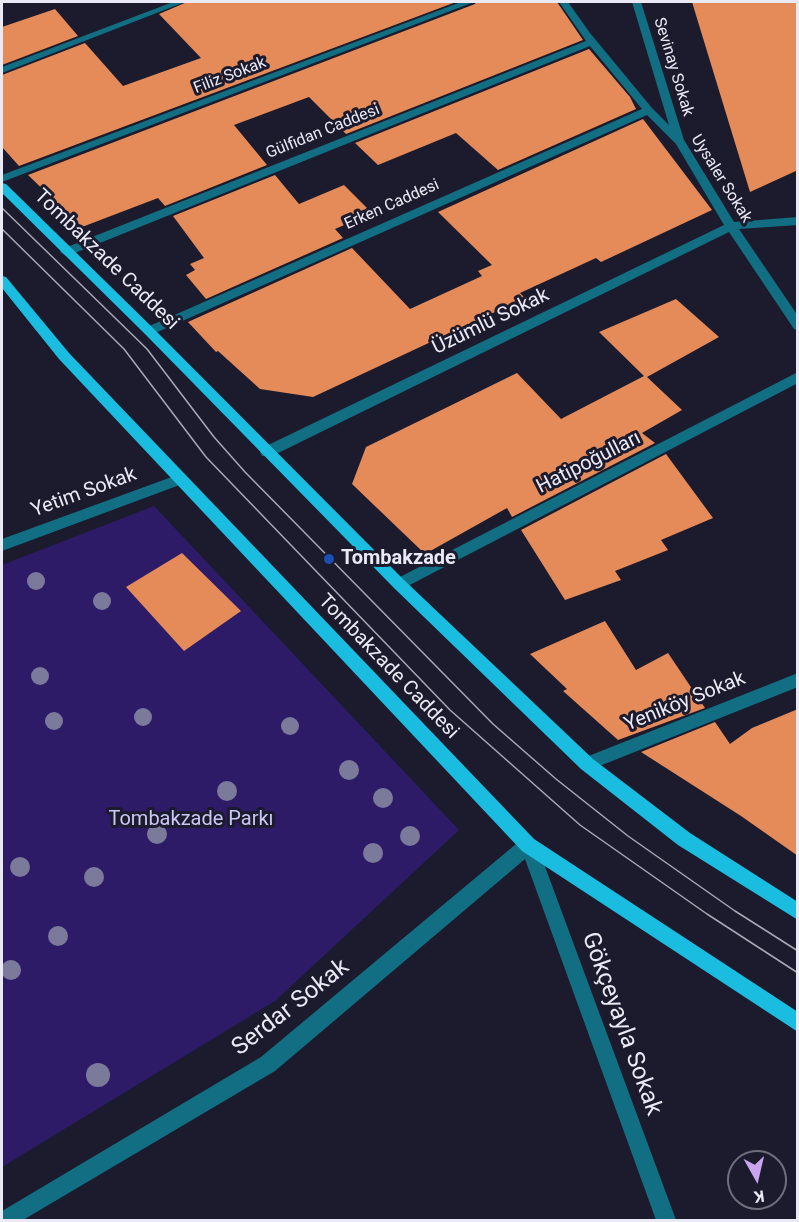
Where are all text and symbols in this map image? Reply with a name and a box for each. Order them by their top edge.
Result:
street label: Sevinay Sokak [649,15,697,119]
street label: Filiz Sokak [191,53,269,99]
street label: Gülfidan Caddesi [263,100,383,164]
street label: Uysaler Sokak [686,131,756,227]
street label: Erken Caddesi [342,176,442,234]
street label: Tombakzade Caddesi [29,185,183,335]
street label: Üzümlü Sokak [429,283,553,361]
street label: Hatipoğulları [533,426,645,500]
street label: Yetim Sokak [28,463,140,523]
place label: Tombakzade [341,547,456,571]
marker: Tombakzade [322,552,336,566]
street label: Tombakzade Caddesi [313,590,463,744]
street label: Yeniköy Sokak [621,667,749,737]
park label: Tombakzade Parkı [108,808,274,832]
street label: Gökçeyayla Sokak [575,929,667,1119]
street label: Serdar Sokak [227,953,355,1063]
north arrow [727,1150,787,1210]
text: K [753,1186,766,1206]

